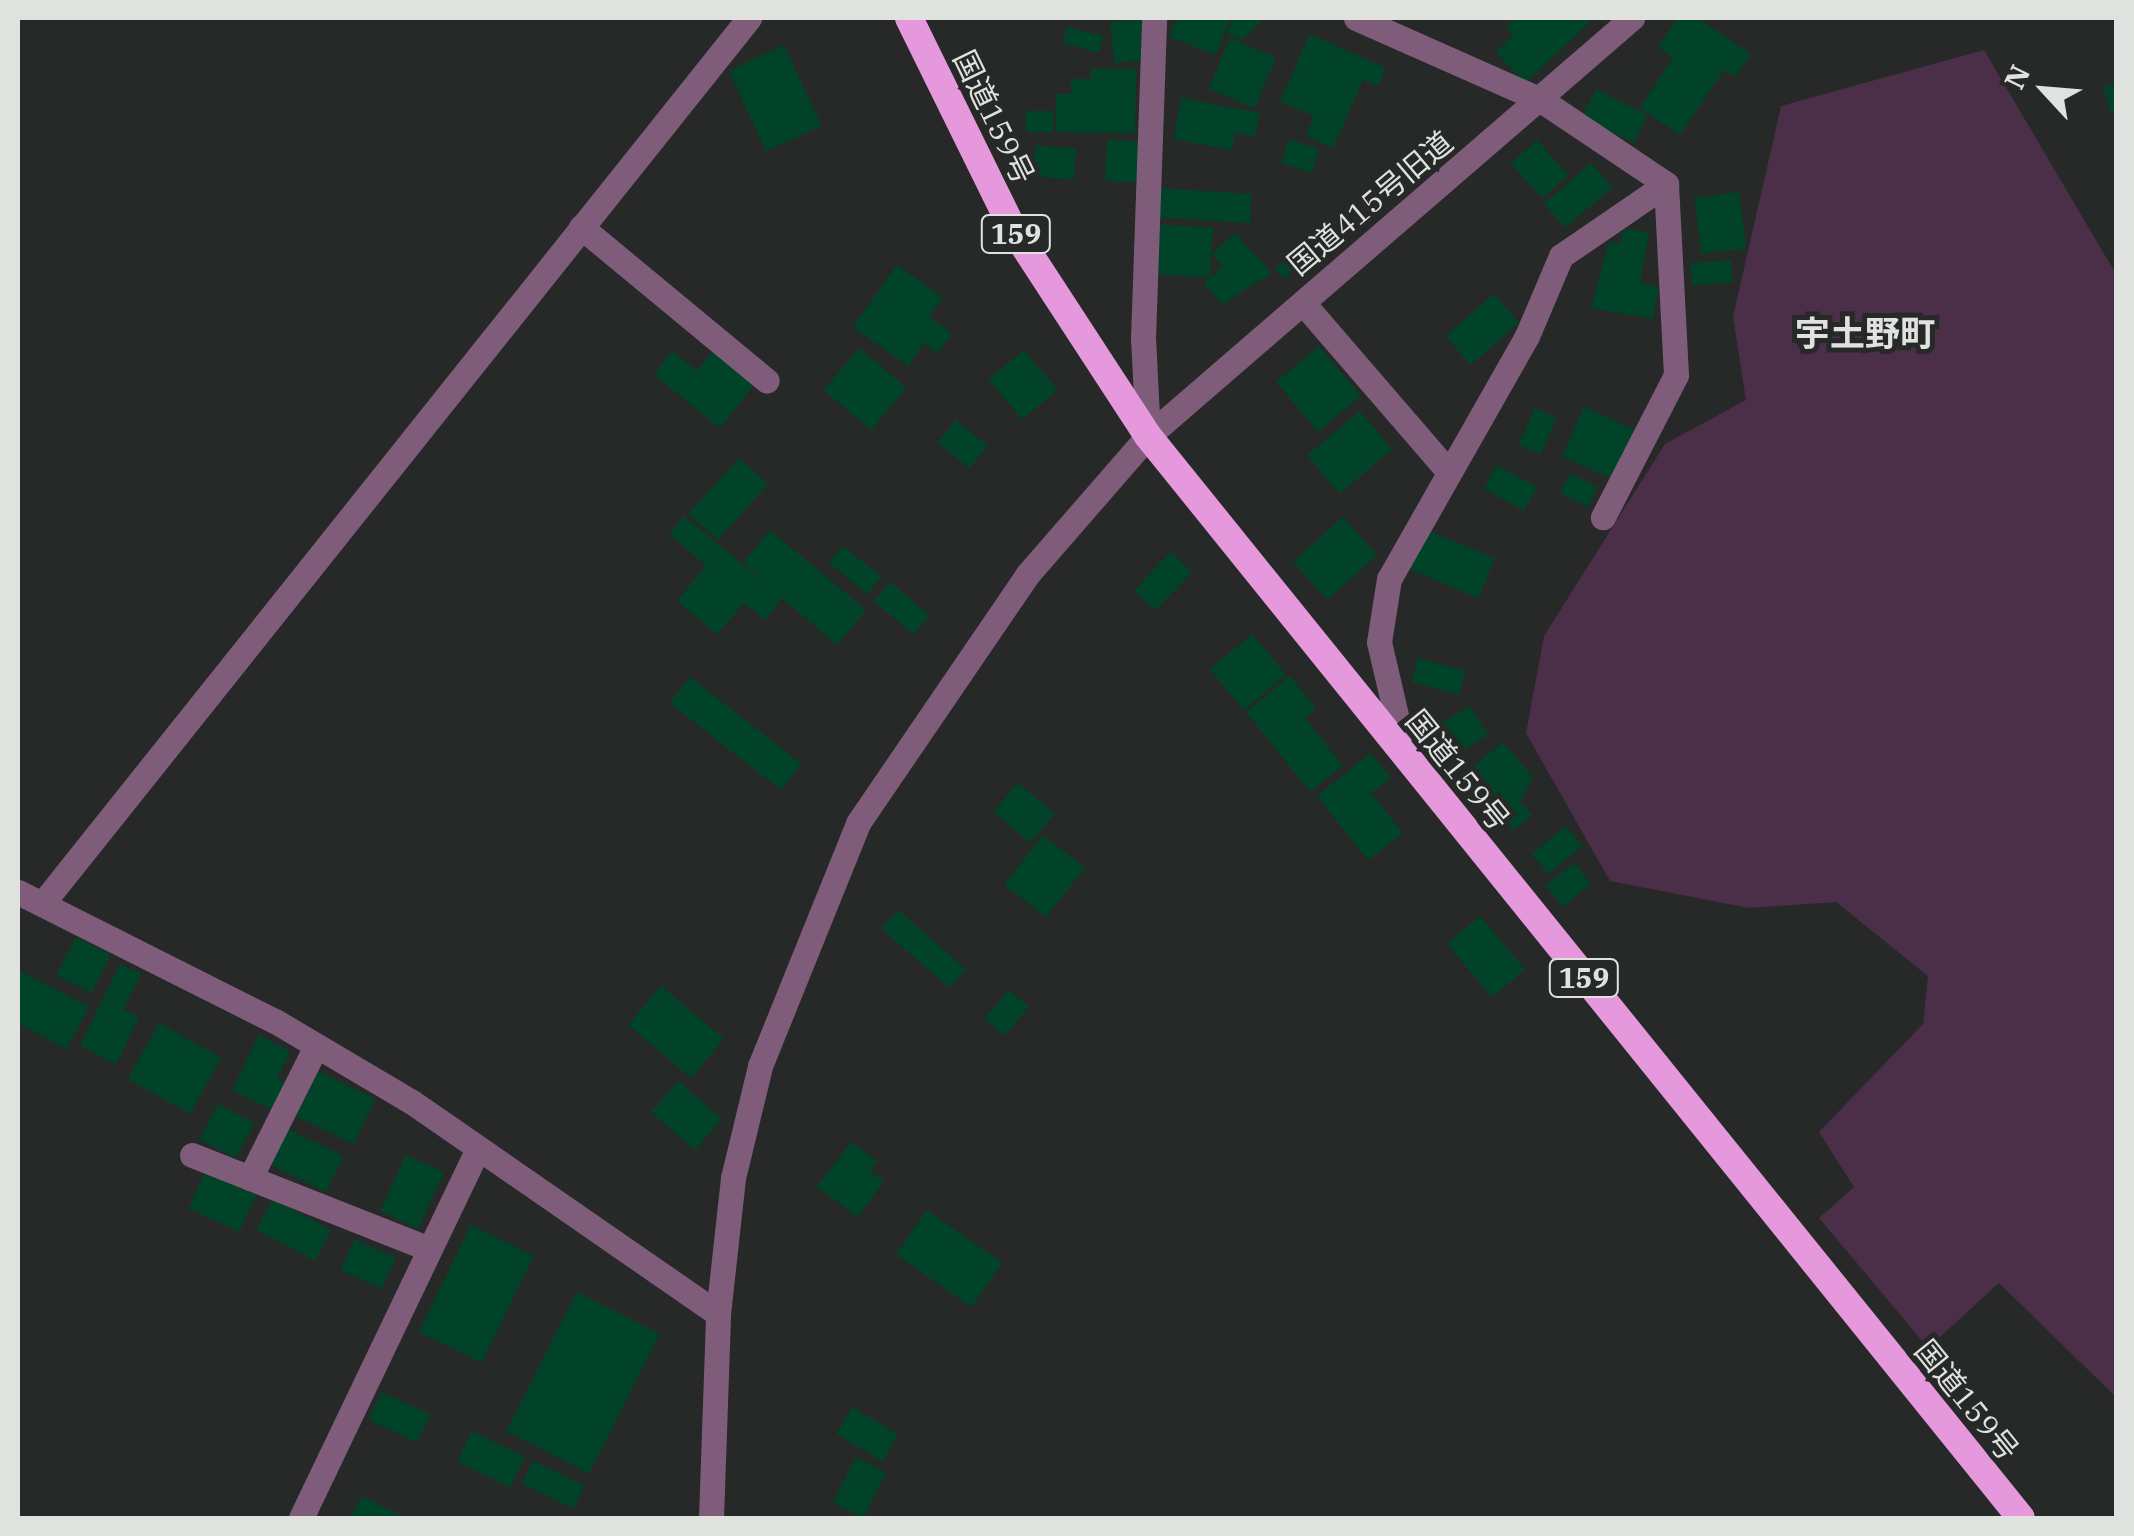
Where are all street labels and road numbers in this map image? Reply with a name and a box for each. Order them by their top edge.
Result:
street label: 国道159号 [946,44,1042,190]
street label: 国道415号旧道 [1280,124,1460,282]
road number: 159 [978,211,1054,257]
street label: 国道159号 [1399,703,1517,837]
road number: 159 [1546,955,1622,1001]
street label: 国道159号 [1908,1333,2026,1467]

